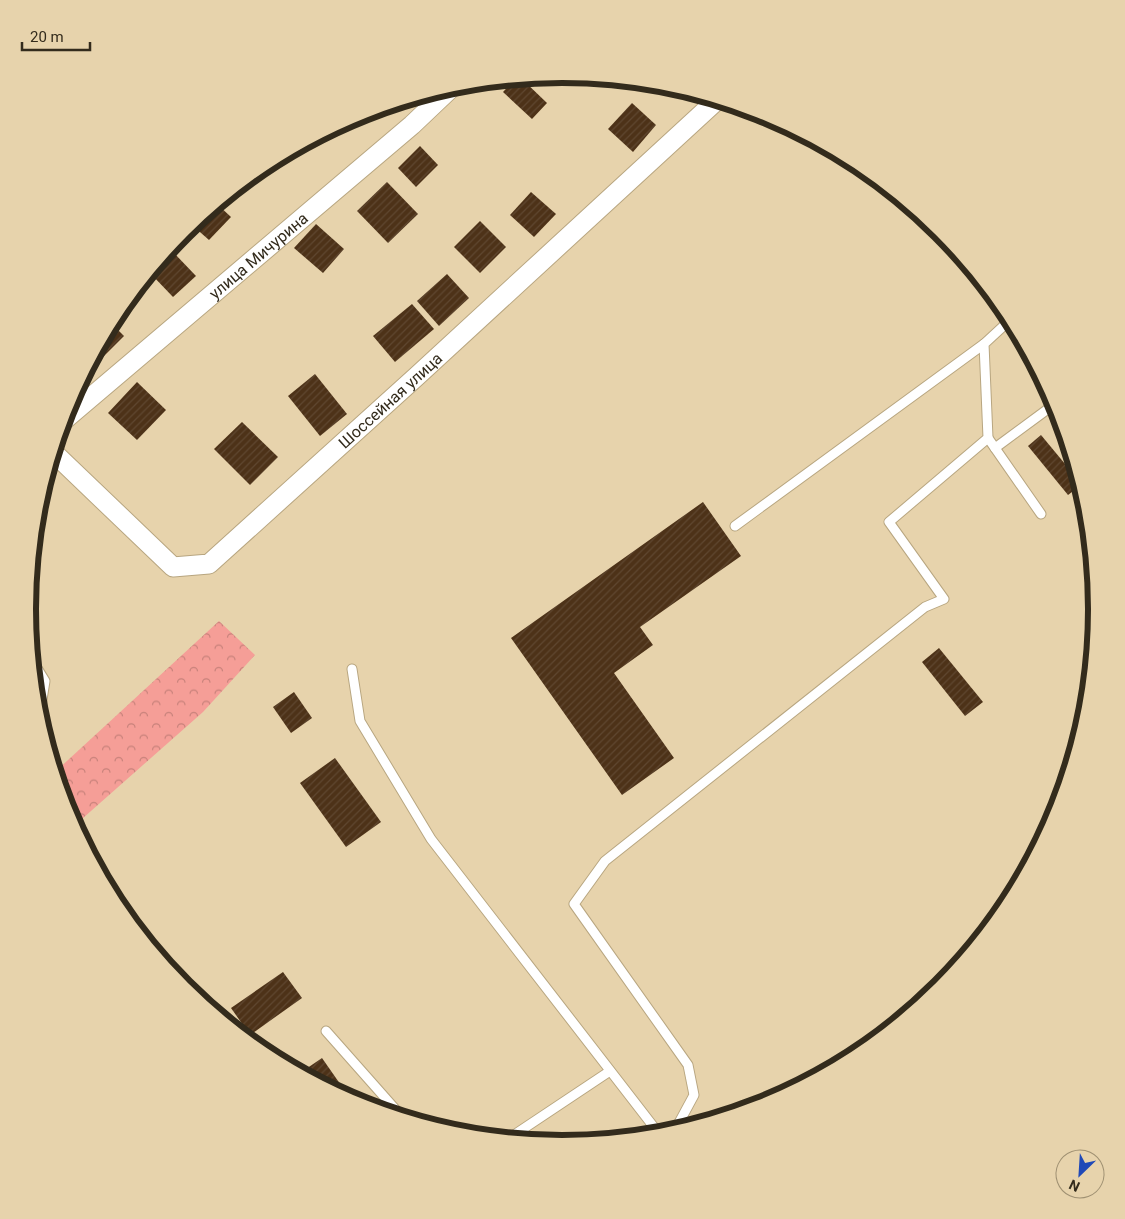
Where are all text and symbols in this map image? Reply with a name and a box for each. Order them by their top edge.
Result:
scale bar [22,20,90,52]
text: 20 m [30,28,64,46]
street label: улица Мичурина [205,208,311,303]
street label: Шоссейная улица [334,348,446,452]
north arrow [1055,1149,1105,1199]
text: N [1067,1176,1082,1195]

